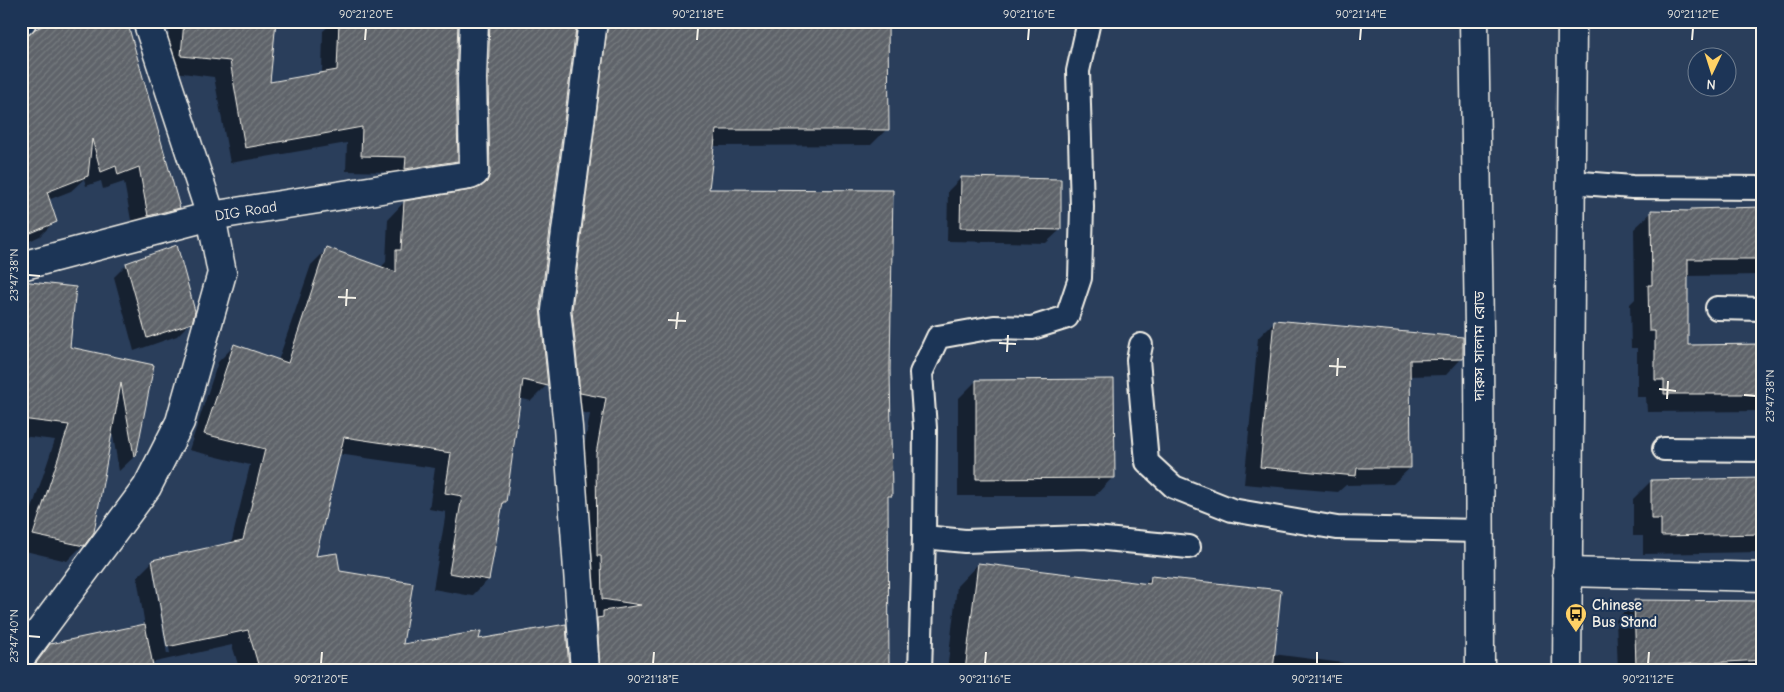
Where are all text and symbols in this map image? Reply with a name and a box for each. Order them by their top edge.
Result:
text: 90°21'20"E [339,7,393,21]
text: 90°21'18"E [672,7,724,21]
text: 90°21'16"E [1003,7,1055,21]
text: 90°21'14"E [1335,7,1387,21]
text: 90°21'12"E [1667,7,1719,21]
north arrow [1686,48,1736,98]
text: N [1706,76,1716,93]
street label: DIG Road [214,197,278,225]
text: 23°47'38"N [7,249,21,301]
street label: দারুস সালাম রোড [1470,291,1488,402]
text: 23°47'38"N [1763,370,1777,422]
place label: Chinese Bus Stand [1592,596,1657,631]
bus stop icon: Chinese Bus Stand [1564,602,1588,633]
text: 23°47'40"N [7,609,21,663]
text: 90°21'20"E [294,672,348,686]
text: 90°21'18"E [627,672,679,686]
text: 90°21'16"E [959,672,1011,686]
text: 90°21'14"E [1291,672,1343,686]
text: 90°21'12"E [1622,672,1674,686]

